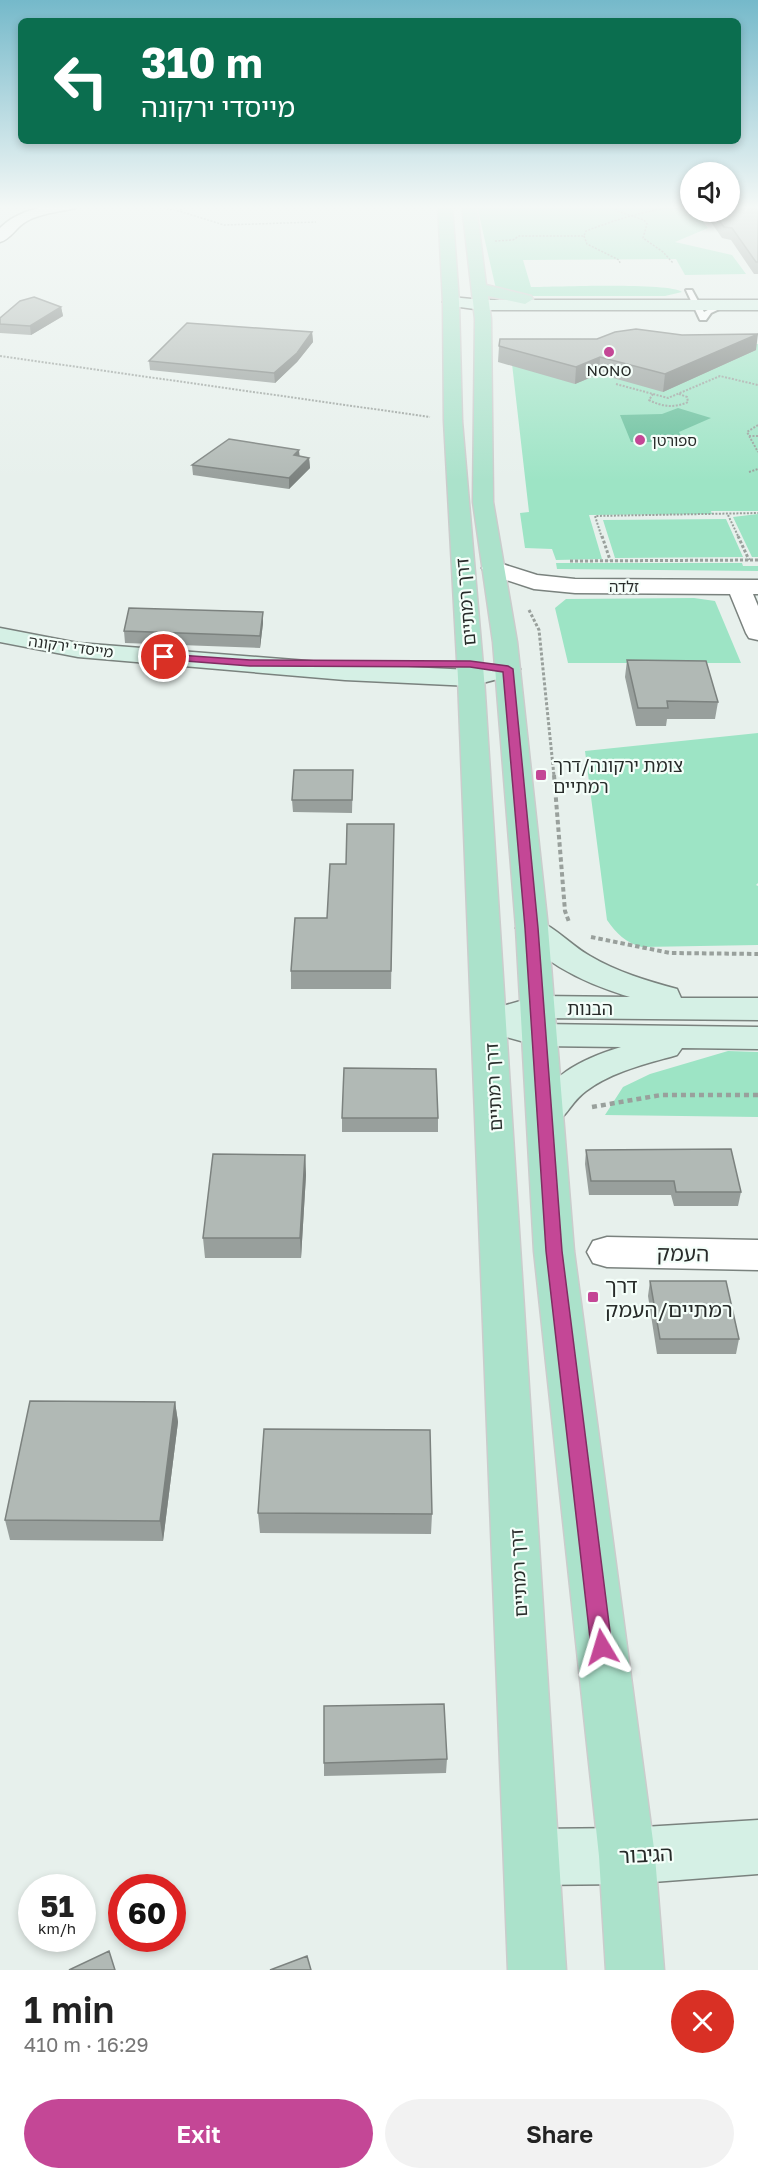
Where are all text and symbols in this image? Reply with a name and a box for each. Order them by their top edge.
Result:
text: 310 m [141,37,263,87]
icon: left [42,42,120,120]
text: מייסדי ירקונה [141,91,295,123]
map controls [680,162,740,222]
button: sound [680,162,740,222]
marker: NONO [602,345,616,359]
place label: NONO [586,361,632,379]
place label: ספורטן [652,431,697,449]
marker: ספורטן [633,433,647,447]
street label: דרך רמתיים [450,557,480,647]
street label: זלדה [609,577,639,595]
street label: מייסדי ירקונה [27,631,115,661]
pin [138,631,189,682]
icon: arrive [147,640,180,673]
place label: צומת ירקונה/דרך רמתיים [553,754,683,797]
marker: צומת ירקונה/דרך רמתיים [534,768,548,782]
street label: הבנות [567,997,613,1019]
street label: דרך רמתיים [480,1042,506,1132]
street label: העמק [656,1240,710,1266]
place label: דרך רמתיים/העמק [605,1272,733,1322]
marker: דרך רמתיים/העמק [586,1290,600,1304]
street label: דרך רמתיים [505,1528,531,1618]
position arrow [570,1615,634,1679]
street label: הגיבור [618,1840,674,1868]
speed limit sign: 60 [108,1874,186,1952]
text: 51 [40,1888,74,1924]
text: km/h [38,1919,76,1937]
text: 1 min [24,1988,114,2031]
button: close [671,1990,734,2053]
text: 410 m · 16:29 [24,2032,149,2056]
button: Exit [24,2099,373,2168]
button: Share [385,2099,734,2168]

